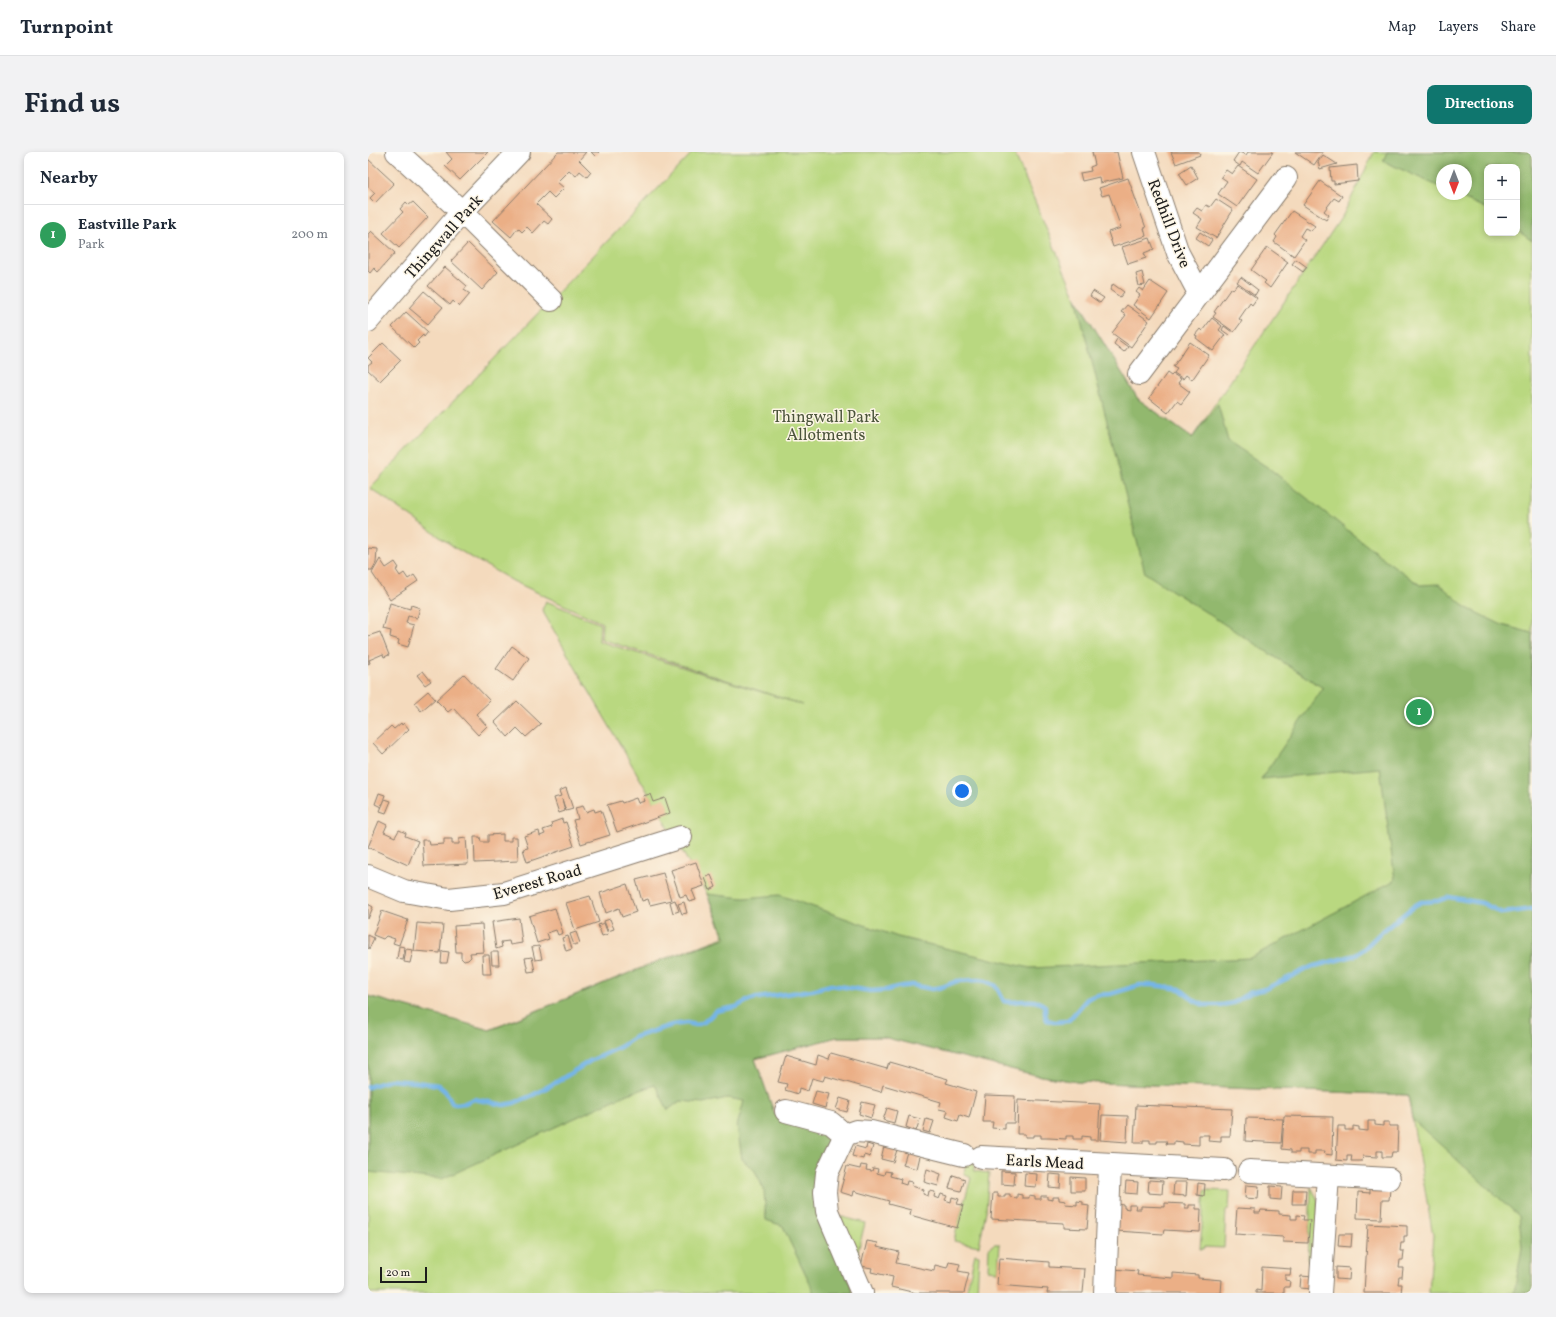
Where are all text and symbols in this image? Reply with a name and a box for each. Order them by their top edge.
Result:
text: Turnpoint [20,15,113,41]
text: Map [1388,18,1416,37]
text: Layers [1438,18,1478,37]
text: Share [1500,18,1536,37]
text: Find us [24,85,120,124]
button: Directions [1427,85,1532,124]
north arrow [1436,164,1472,200]
map controls [1484,164,1520,236]
button: + [1484,164,1520,200]
text: Nearby [40,167,98,190]
street label: Redhill Drive [1141,176,1195,271]
street label: Thingwall Park [401,190,489,284]
button: − [1484,200,1520,236]
text: Eastville Park [78,215,176,236]
text: 1 [50,226,56,244]
text: 200 m [291,226,328,244]
text: Park [78,236,105,254]
park label: Thingwall Park Allotments [773,407,880,447]
pin: 1 [1406,697,1432,727]
your location [952,781,972,801]
street label: Everest Road [491,860,585,906]
street label: Earls Mead [1005,1150,1085,1176]
scale bar [380,1265,427,1284]
text: 20 m [386,1266,410,1281]

